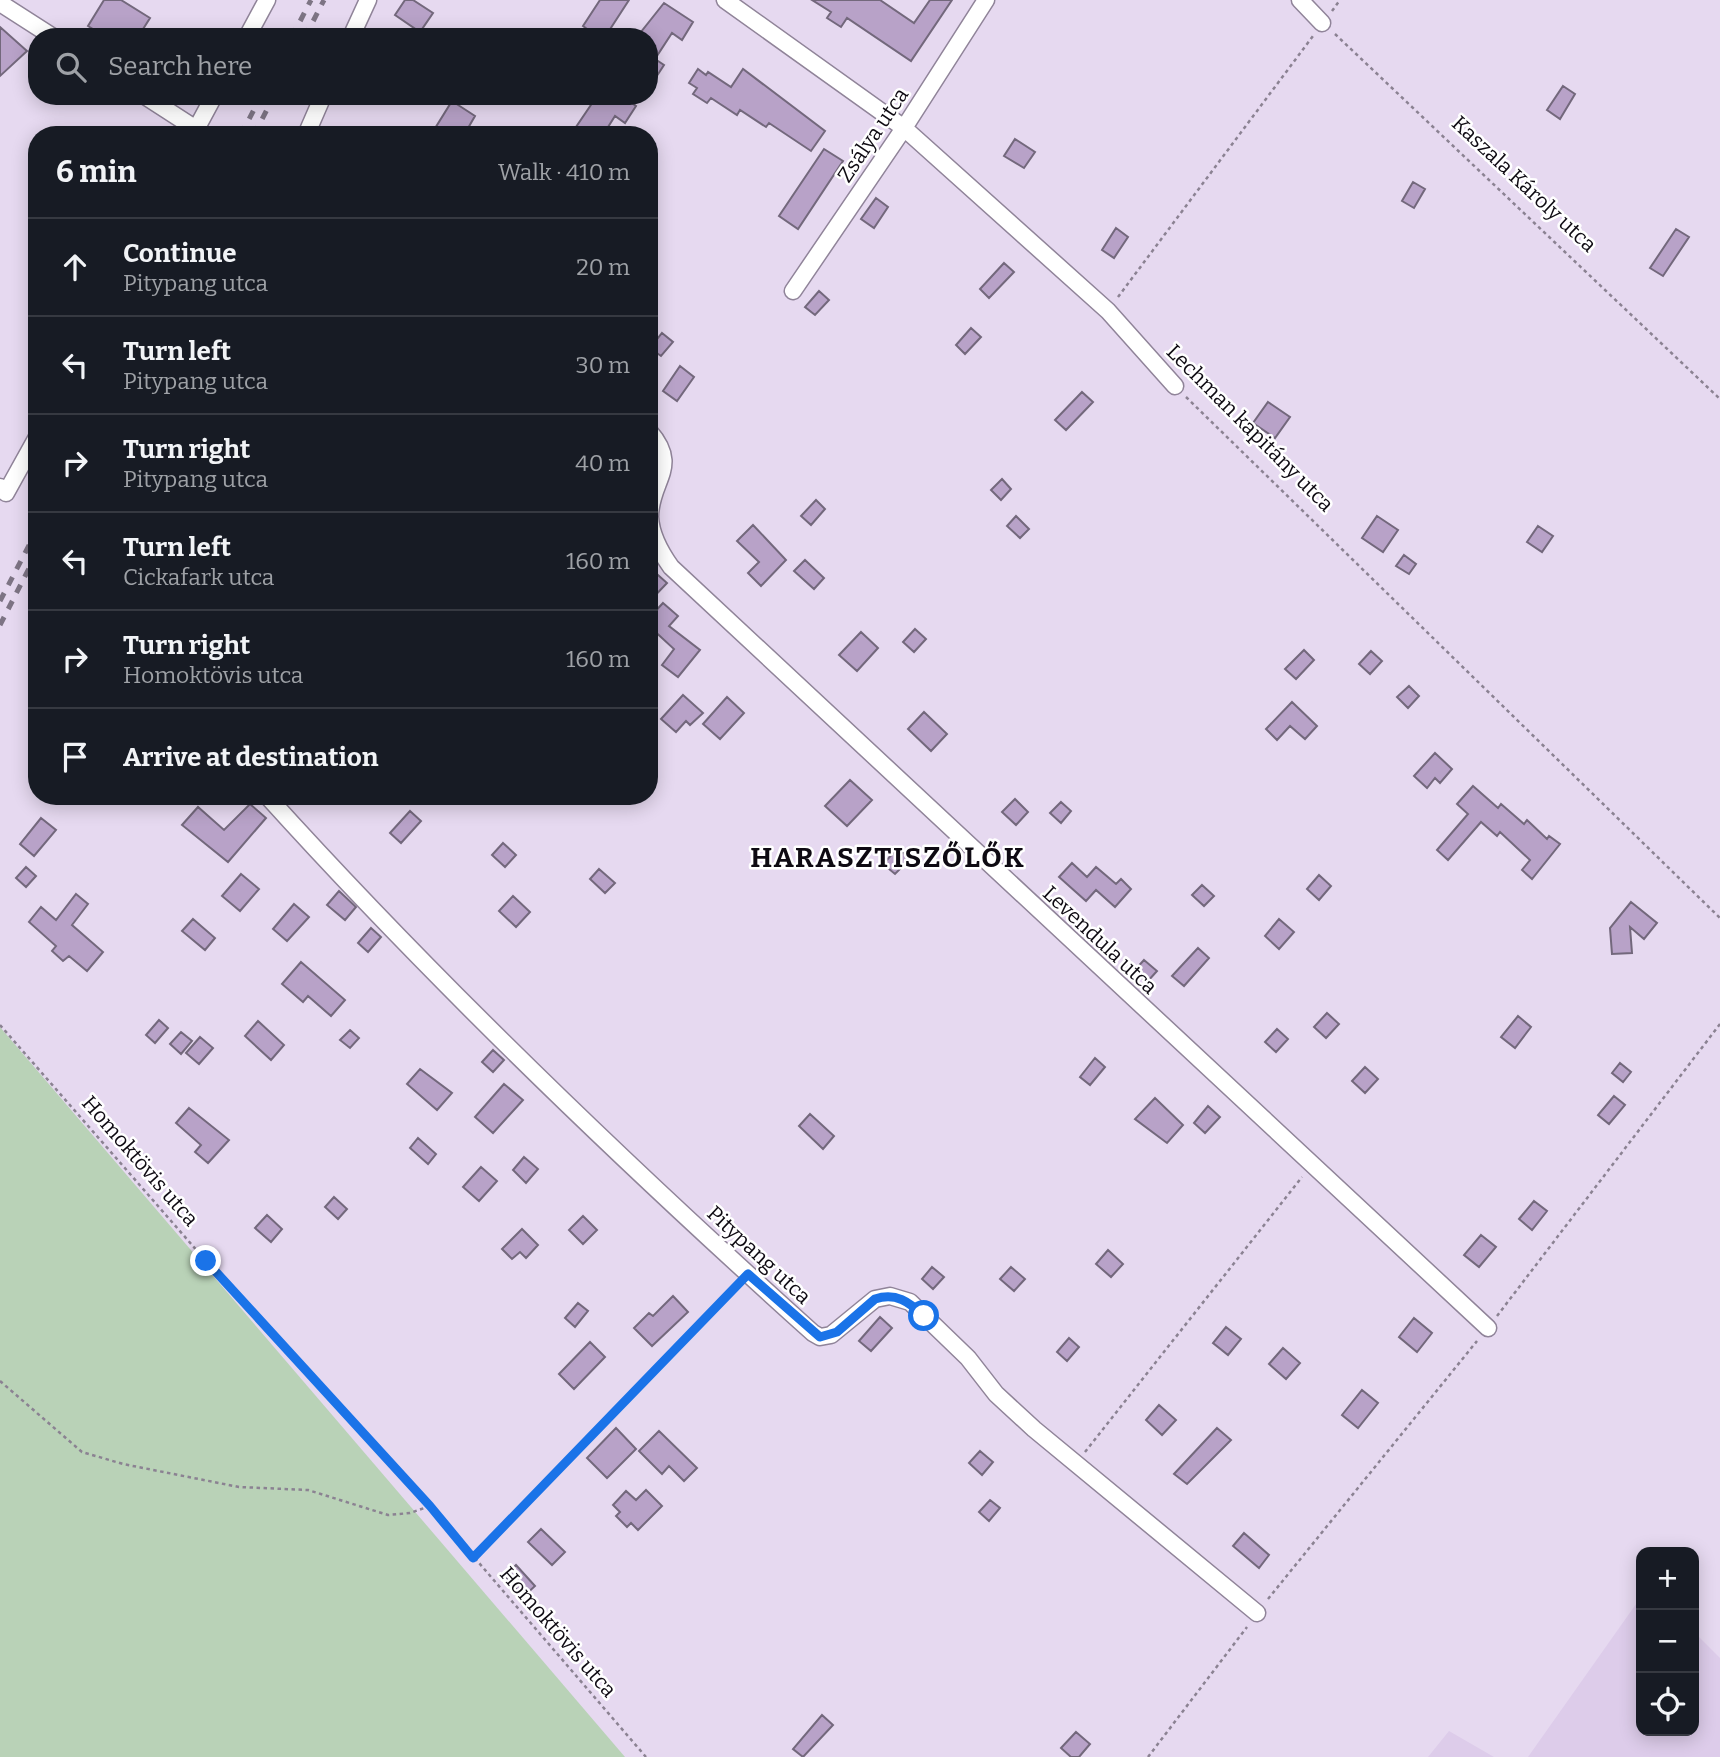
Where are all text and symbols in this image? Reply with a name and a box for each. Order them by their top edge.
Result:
search box [28,28,658,105]
icon: search [52,48,90,86]
text: Search here [108,51,252,82]
street label: Zsálya utca [832,82,914,187]
street label: Kaszala Károly utca [1446,110,1602,258]
text: 6 min [56,154,137,190]
text: Walk · 410 m [498,158,630,186]
text: Continue [123,238,237,269]
icon: ahead [56,248,94,286]
text: 20 m [576,253,630,281]
text: Pitypang utca [123,269,268,297]
text: Turn left [123,336,231,367]
street label: Lechman kapitány utca [1161,339,1339,517]
icon: left [56,346,94,384]
text: 30 m [576,351,630,379]
text: Pitypang utca [123,367,268,395]
text: Turn right [123,434,250,465]
icon: right [56,444,94,482]
text: 40 m [575,449,630,477]
text: Pitypang utca [123,465,268,493]
text: Turn left [123,532,231,563]
icon: left [56,542,94,580]
text: 160 m [566,547,630,575]
text: Cickafark utca [123,563,274,591]
text: Turn right [123,630,250,661]
icon: right [56,640,94,678]
text: 160 m [566,645,630,673]
text: Homoktövis utca [123,661,303,689]
icon: arrive [56,738,94,776]
text: Arrive at destination [123,742,378,773]
district label: HARASZTISZŐLŐK [750,840,1026,874]
street label: Levendula utca [1037,880,1163,1000]
street label: Homoktövis utca [76,1090,204,1232]
street label: Pitypang utca [702,1200,817,1310]
route end [190,1245,221,1276]
route start [908,1300,939,1331]
map controls [1636,1547,1699,1736]
button: + [1636,1547,1699,1610]
street label: Homoktövis utca [494,1561,622,1703]
button: − [1636,1610,1699,1673]
button: locate [1636,1673,1699,1736]

